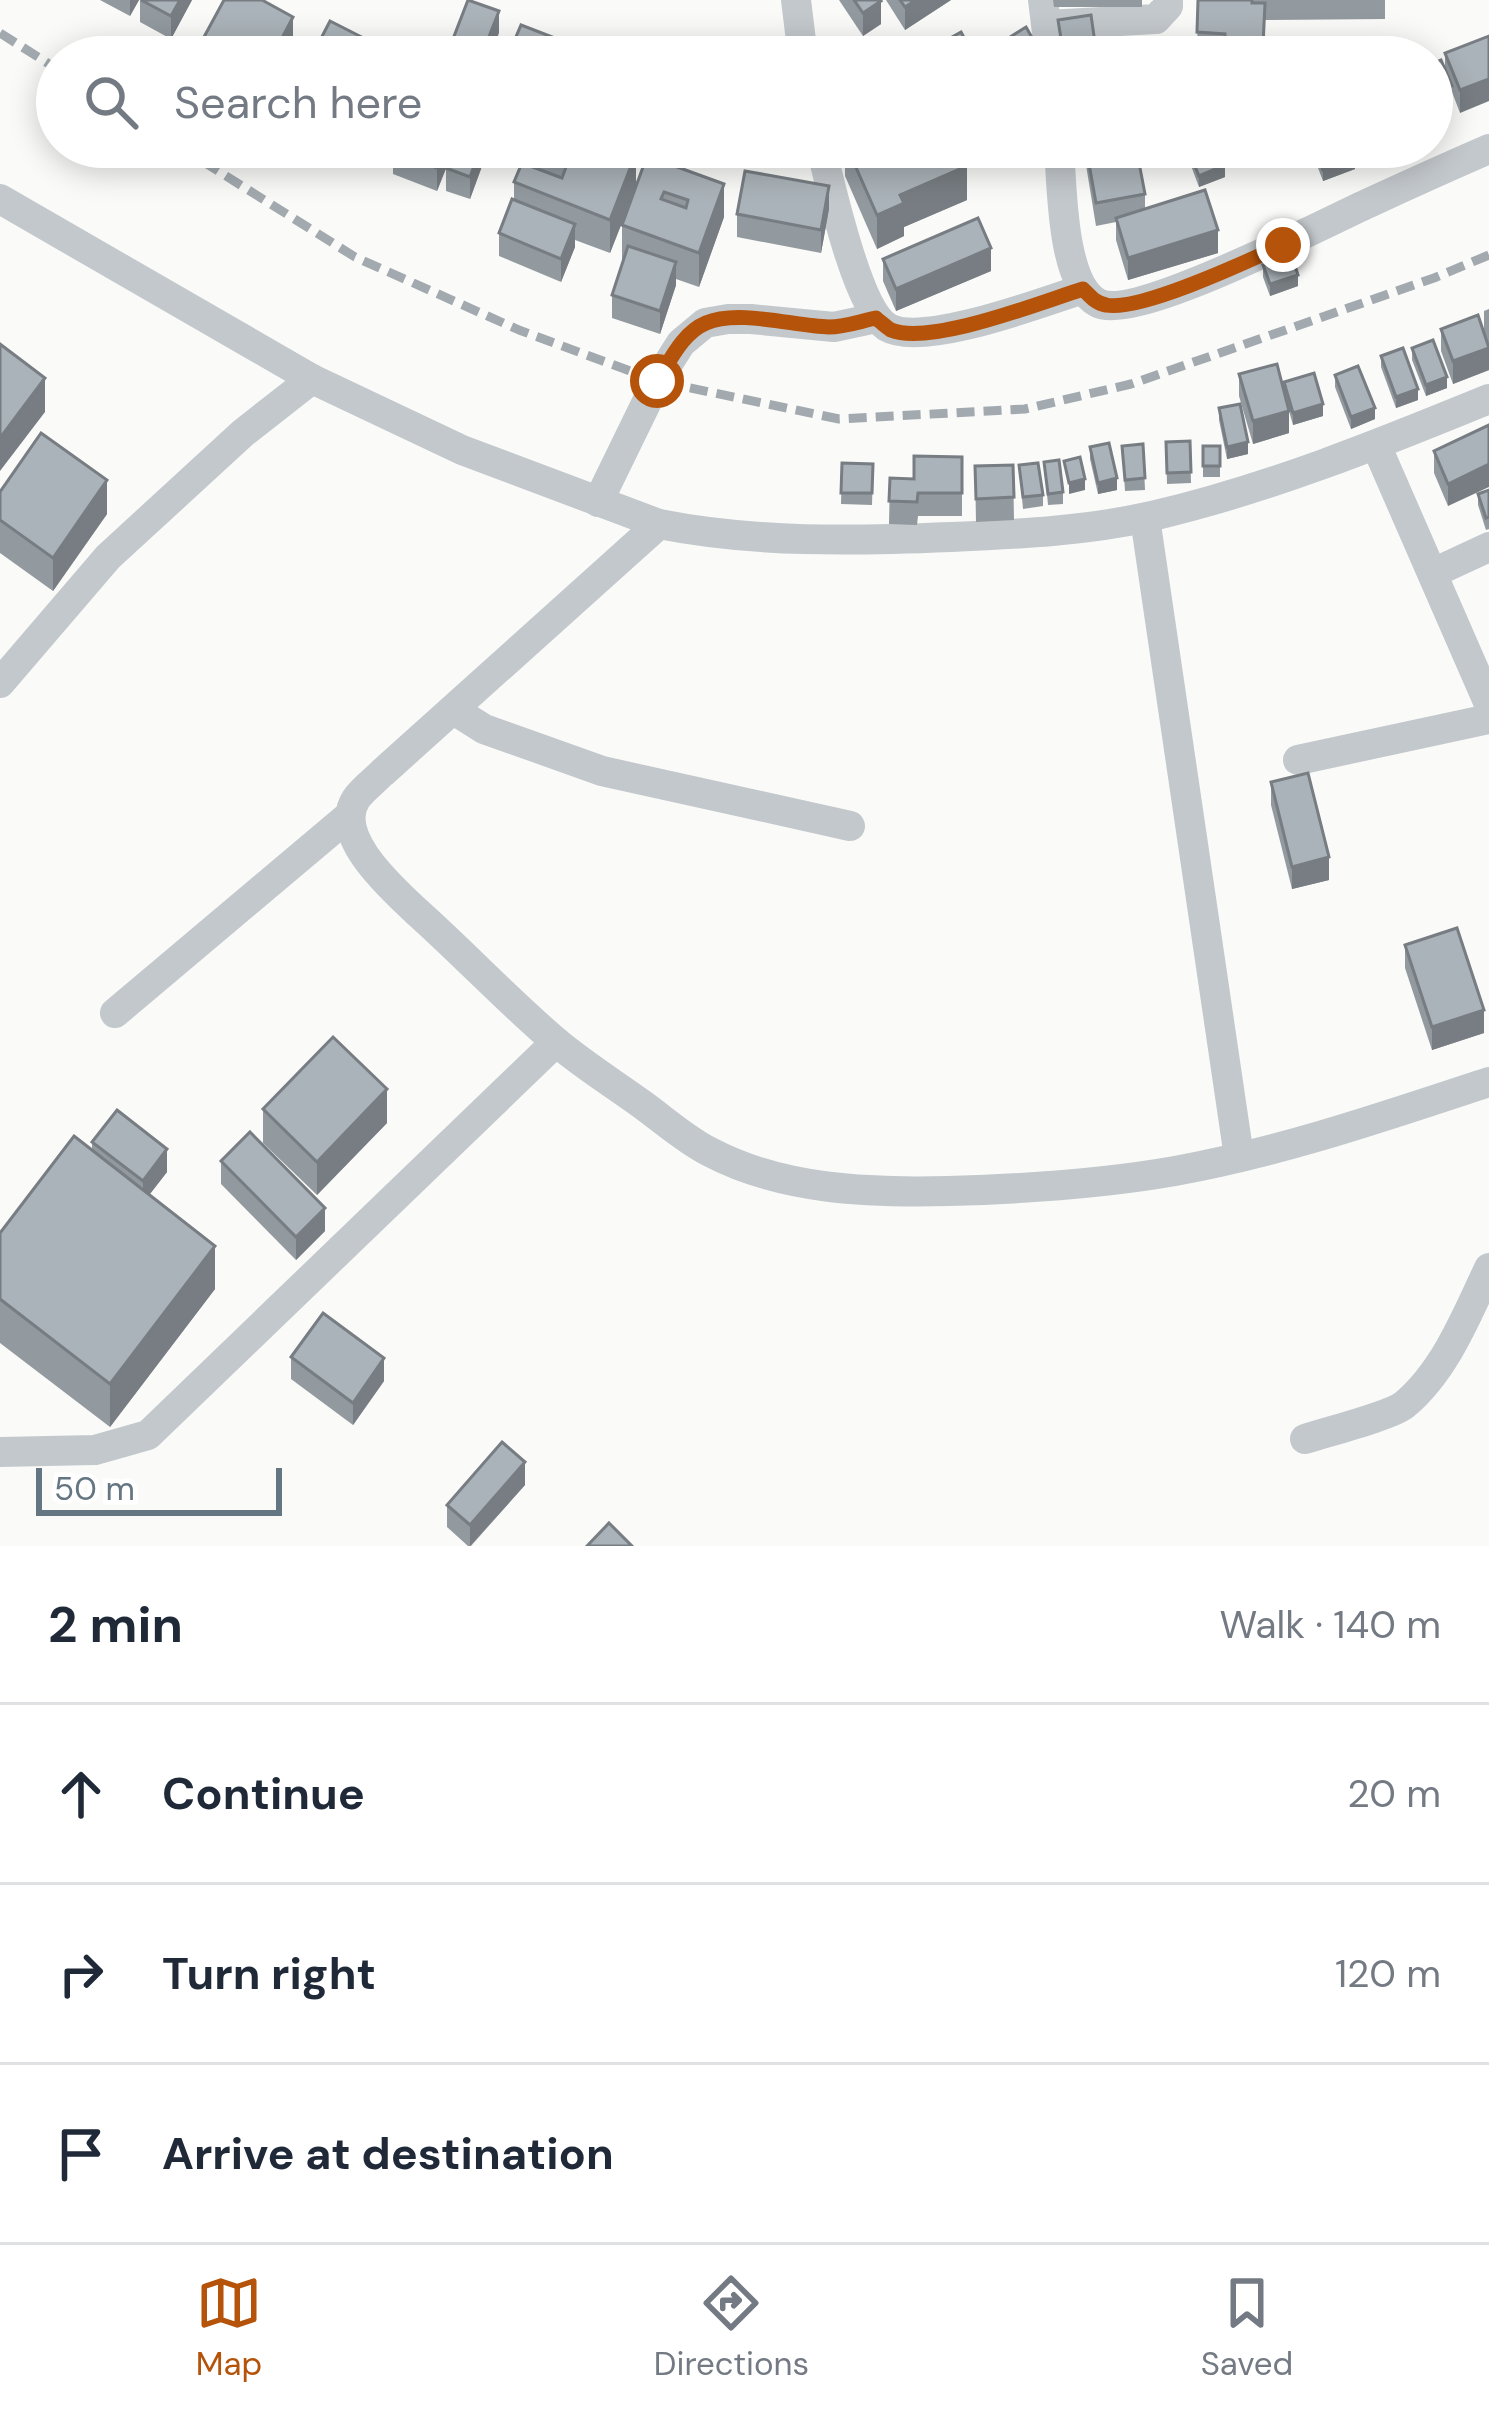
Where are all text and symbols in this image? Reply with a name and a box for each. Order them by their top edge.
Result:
search box [36,36,1453,168]
icon: search [78,69,144,135]
text: Search here [174,73,422,132]
route end [1256,218,1310,272]
route start [630,354,684,408]
scale bar [36,1462,282,1515]
text: 50 m [54,1467,135,1510]
text: 2 min [48,1591,183,1658]
text: Walk · 140 m [1219,1599,1441,1650]
icon: ahead [48,1761,114,1827]
text: Continue [162,1764,365,1823]
text: 20 m [1347,1768,1441,1819]
icon: right [48,1941,114,2007]
text: Turn right [162,1944,376,2003]
text: 120 m [1335,1948,1441,1999]
icon: arrive [48,2121,114,2187]
text: Arrive at destination [162,2124,614,2183]
tab: Map [196,2270,262,2385]
tab: Directions [654,2270,809,2385]
tab: Saved [1201,2270,1293,2385]

